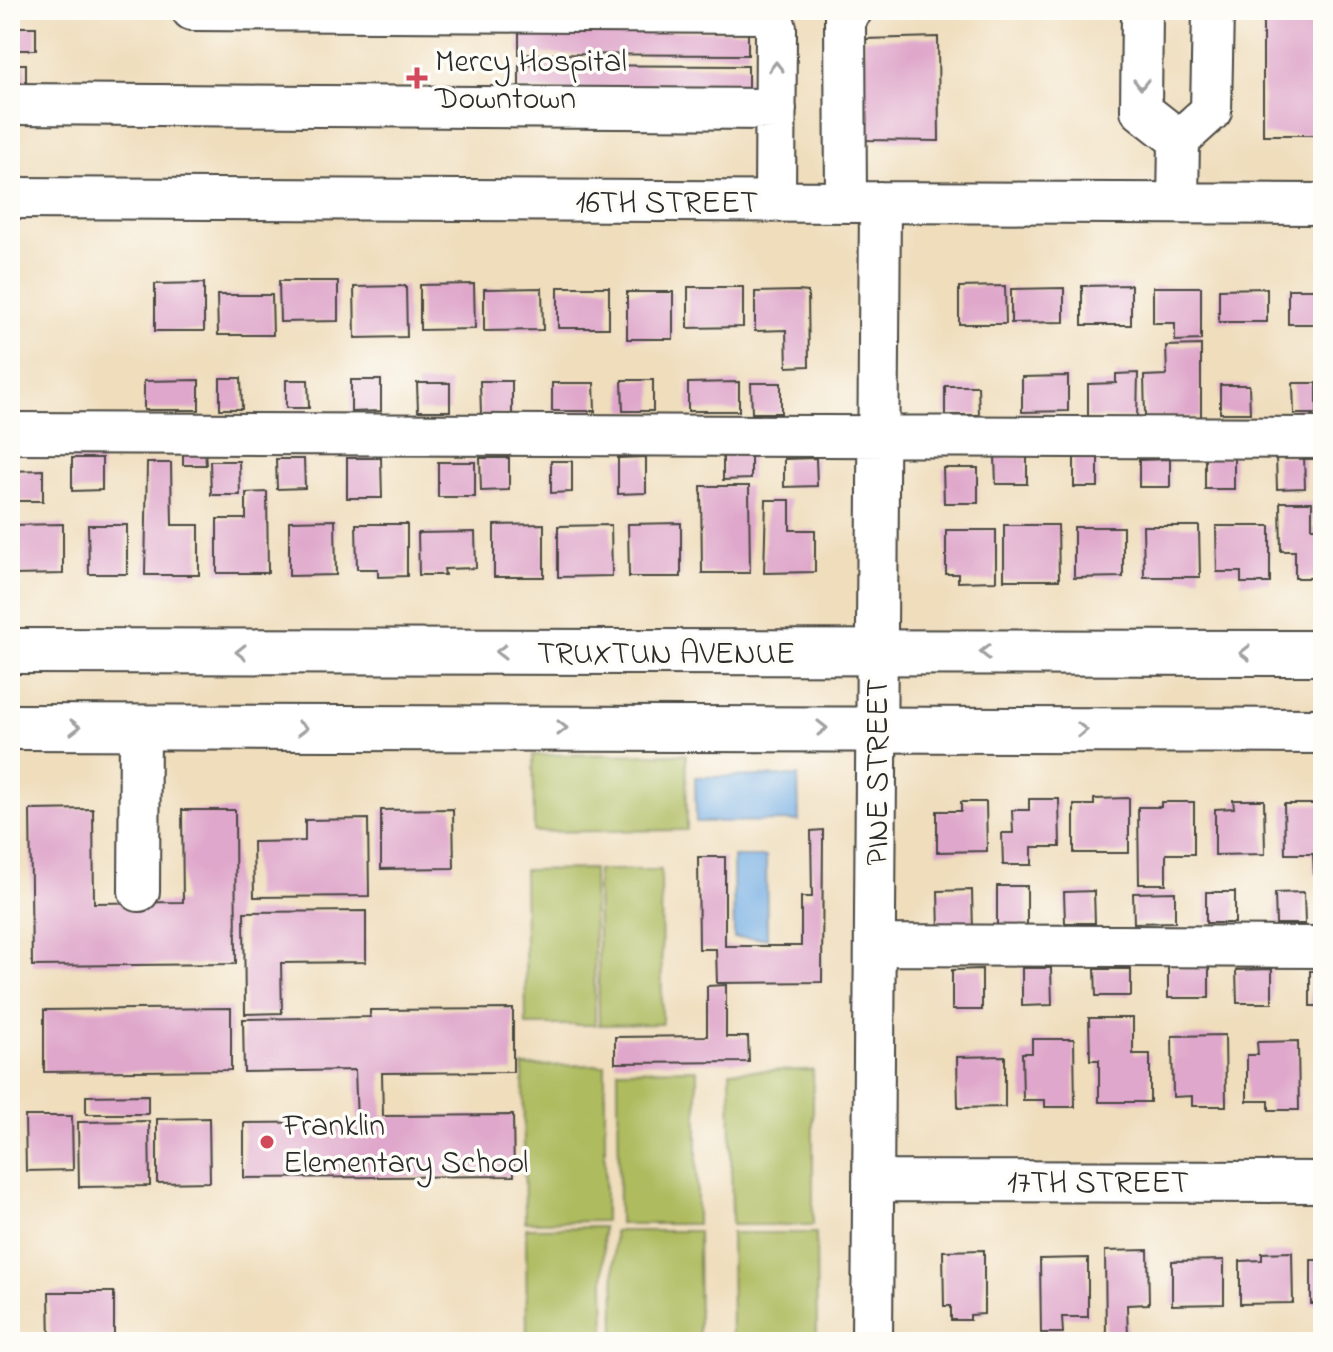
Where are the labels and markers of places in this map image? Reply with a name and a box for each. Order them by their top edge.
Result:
place label: Mercy Hospital Downtown [434,40,627,124]
marker: Mercy Hospital Downtown [406,67,428,89]
place label: Franklin Elementary School [282,1104,528,1188]
marker: Franklin Elementary School [258,1133,276,1151]

